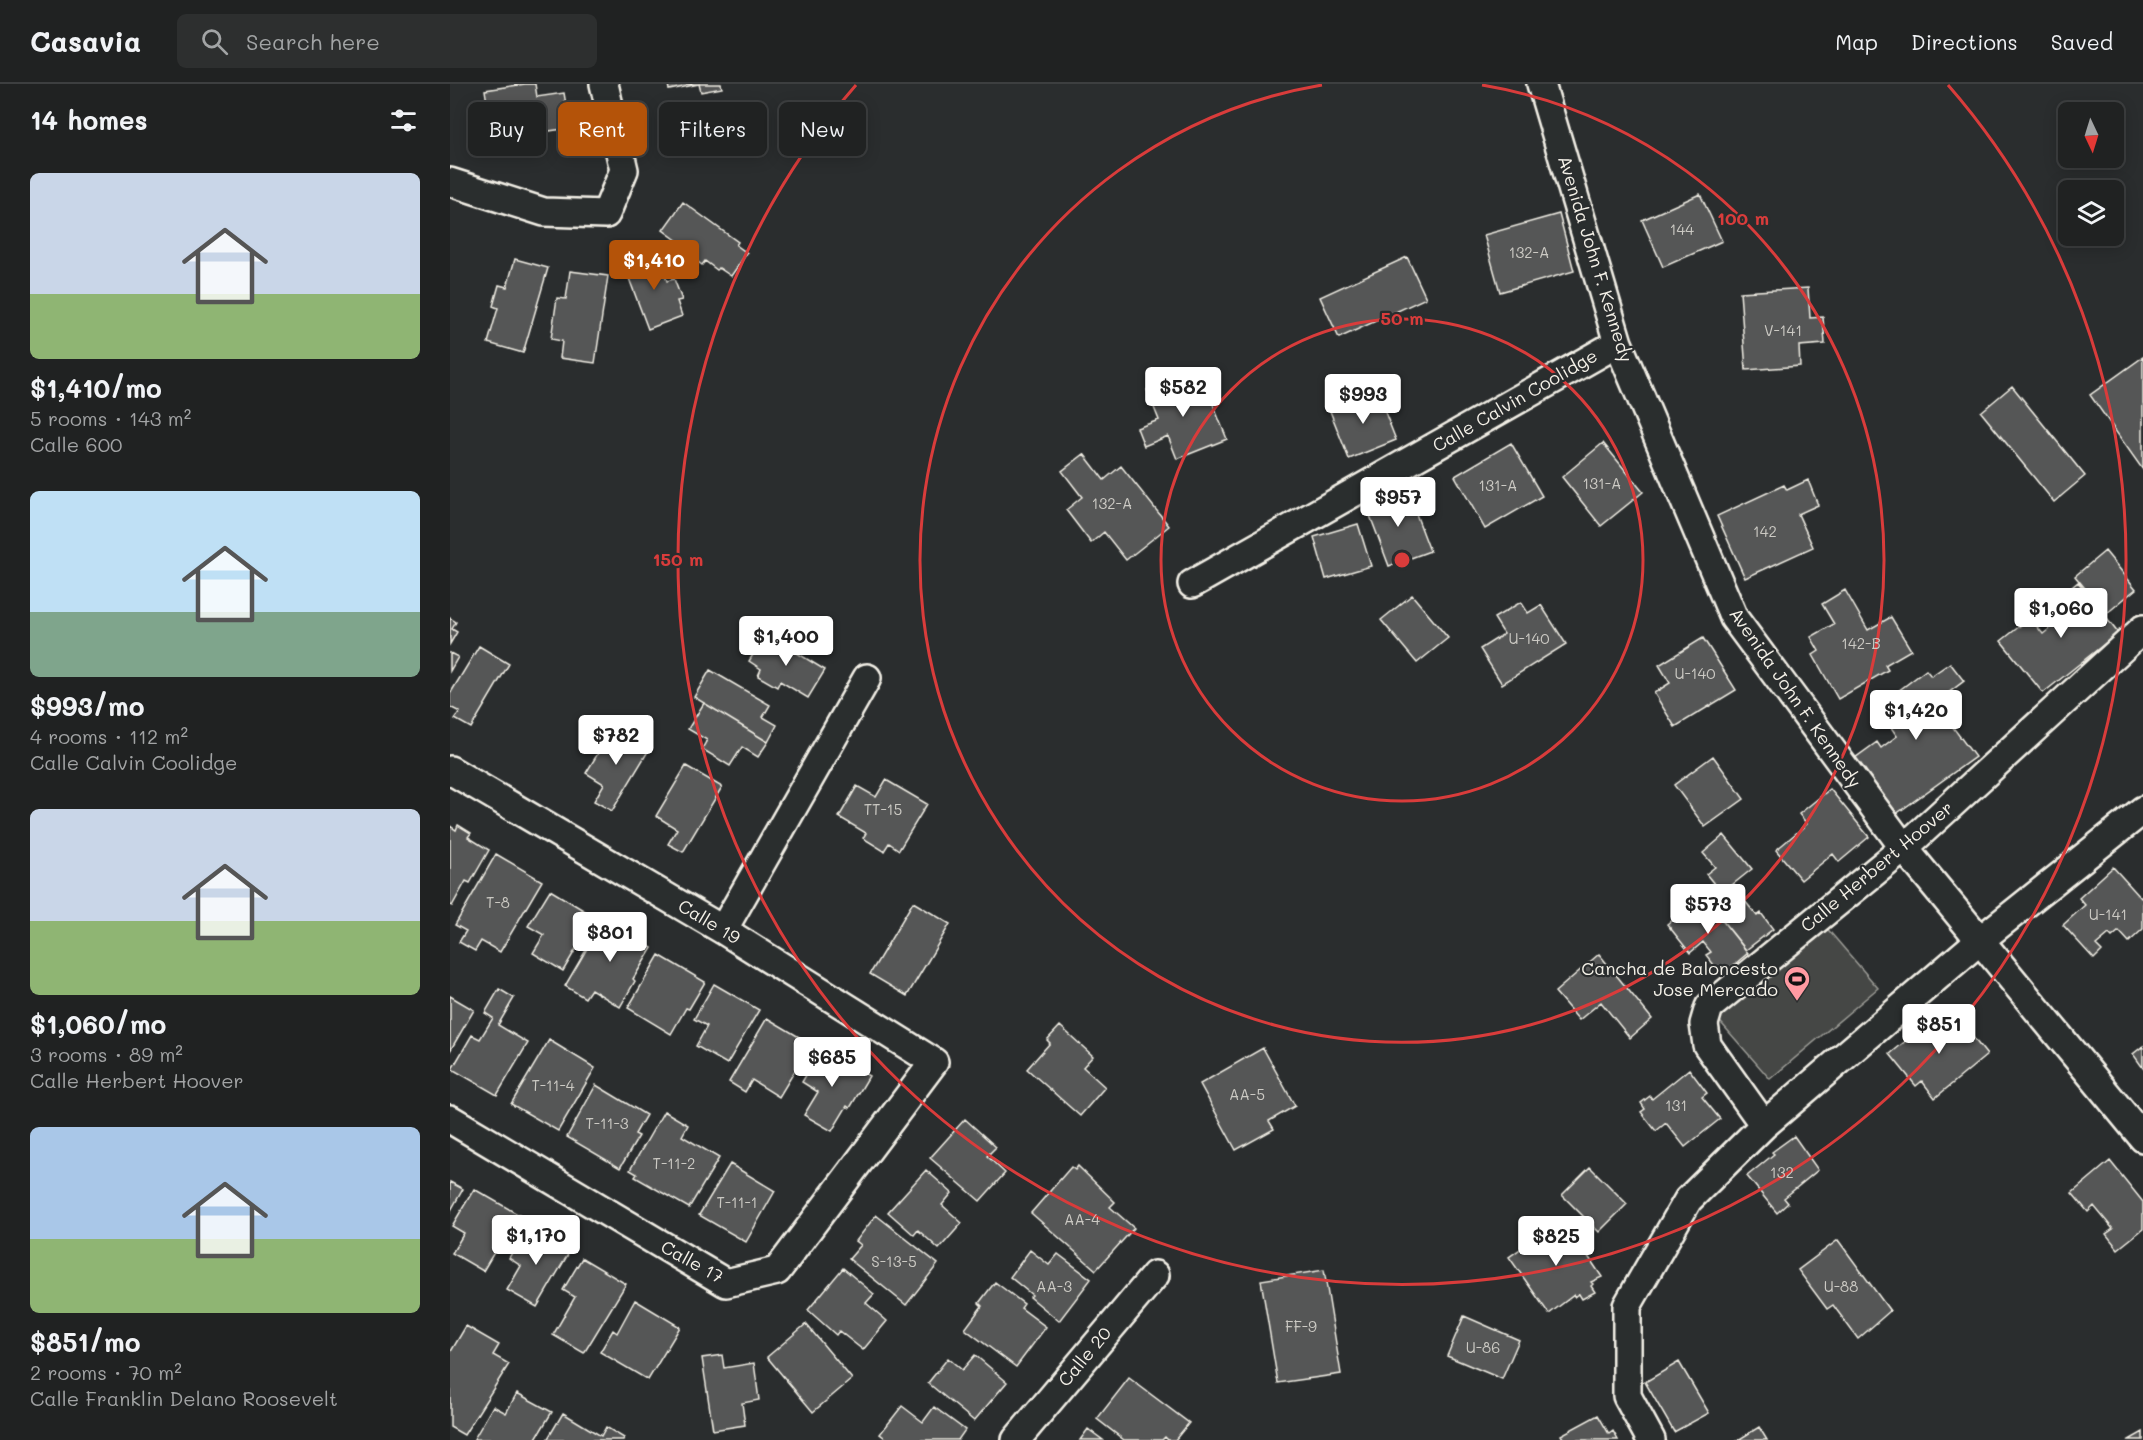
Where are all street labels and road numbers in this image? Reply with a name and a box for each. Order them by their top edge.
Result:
street label: Avenida John F. Kennedy [1553,152,1639,365]
street label: Calle Calvin Coolidge [1428,343,1601,457]
street label: Avenida John F. Kennedy [1724,603,1867,792]
street label: Calle Herbert Hoover [1795,795,1958,937]
street label: Calle 19 [674,893,745,949]
street label: Calle 17 [657,1234,728,1288]
street label: Calle 20 [1052,1321,1116,1391]

